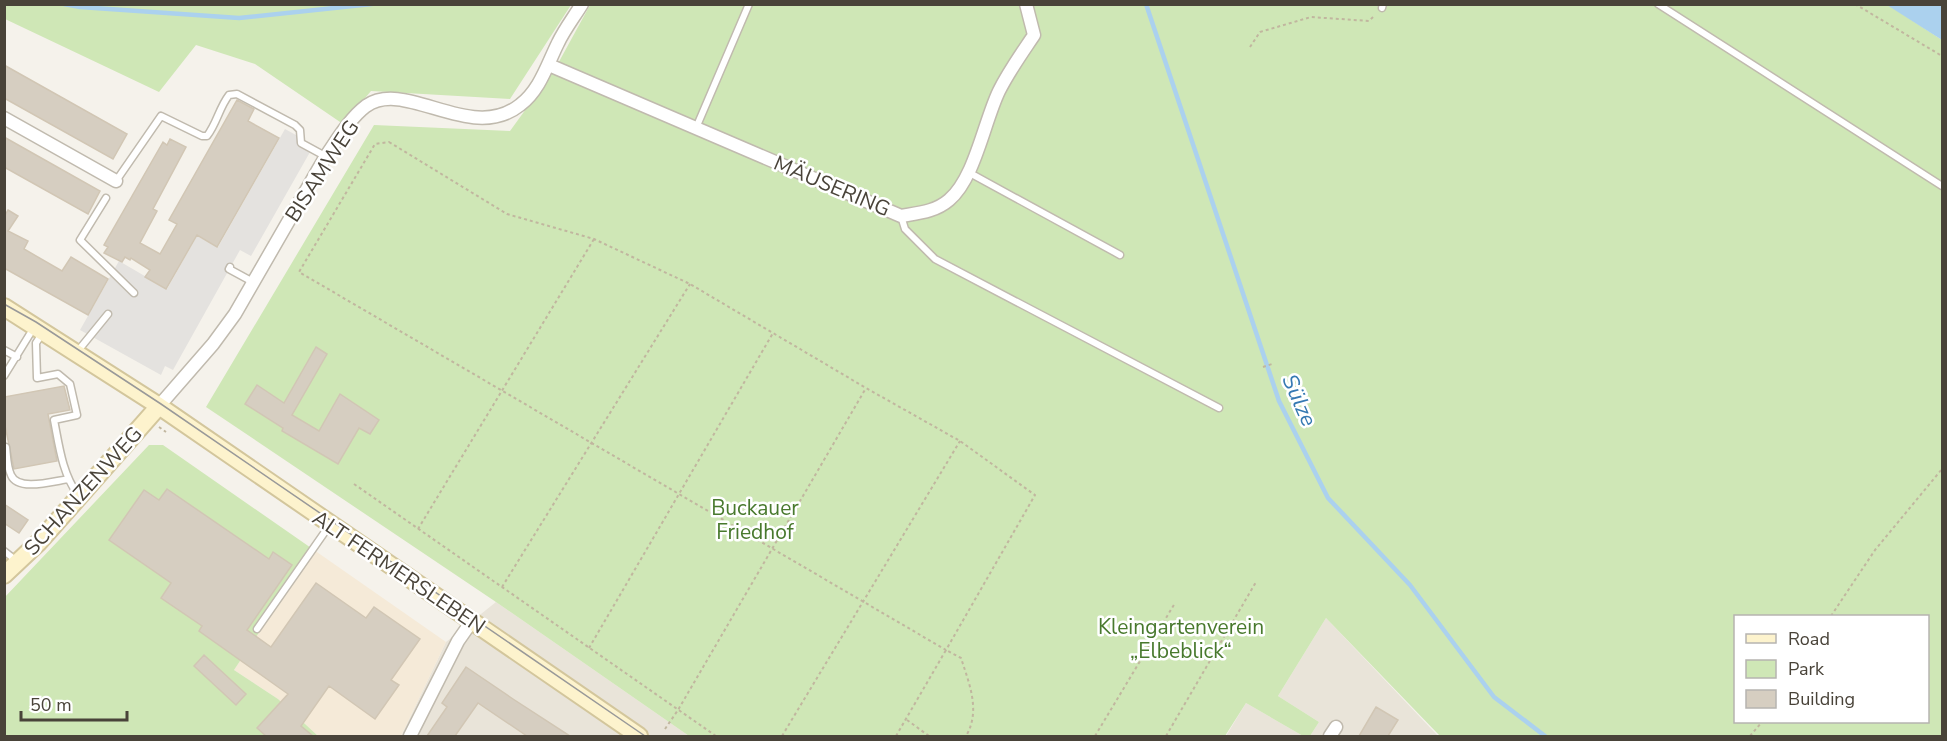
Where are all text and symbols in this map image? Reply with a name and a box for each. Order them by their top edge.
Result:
street label: BISAMWEG [279,115,365,227]
street label: MÄUSERING [770,149,894,223]
water label: Sülze [1274,370,1324,431]
street label: SCHANZENWEG [18,420,148,562]
park label: Buckauer Friedhof [711,494,799,546]
street label: ALT FERMERSLEBEN [307,504,491,640]
park label: Kleingartenverein „Elbeblick“ [1098,613,1264,665]
legend [1734,615,1929,723]
text: Road [1788,627,1830,651]
text: Park [1788,657,1825,681]
scale bar [21,684,128,722]
text: Building [1788,687,1855,711]
text: 50 m [30,693,72,717]

